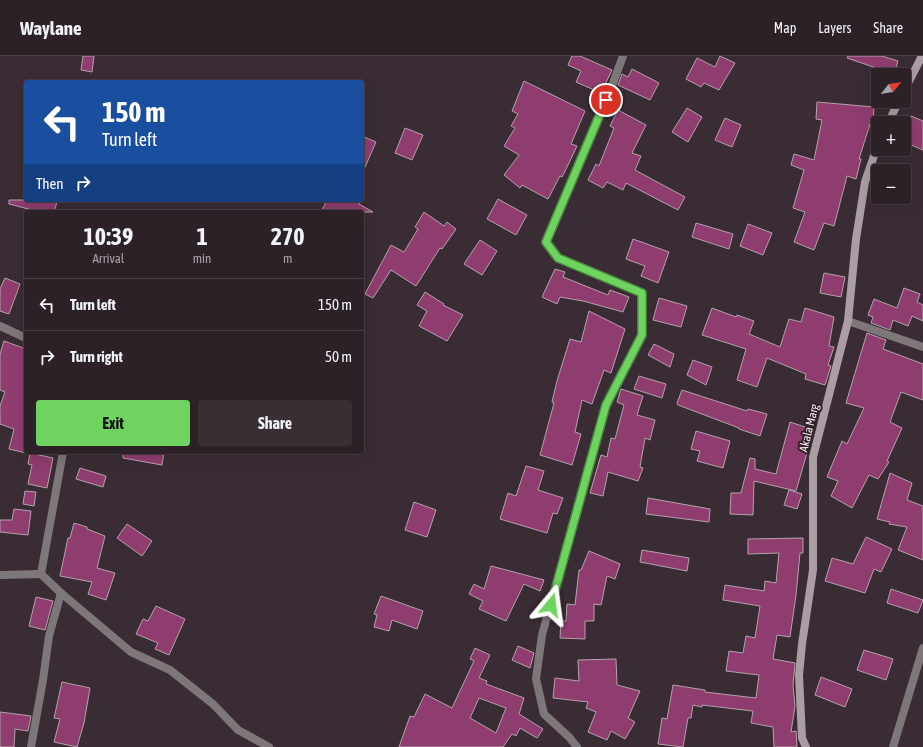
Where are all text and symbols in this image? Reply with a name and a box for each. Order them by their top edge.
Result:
text: Waylane [20,17,82,39]
text: Map [774,20,796,36]
text: Layers [818,20,851,36]
text: Share [873,20,903,36]
north arrow [871,68,911,108]
map controls [871,68,911,204]
pin [589,83,623,117]
icon: arrive [595,89,617,111]
icon: left [36,96,88,148]
text: 150 m [102,96,165,128]
button: + [871,116,911,156]
text: Turn left [102,129,157,150]
button: − [871,164,911,204]
icon: right [72,172,94,194]
text: Then [36,175,64,192]
text: 10:39 [83,223,133,250]
text: 1 [196,223,208,250]
text: 270 [271,223,305,250]
text: Arrival [92,251,124,266]
text: min [193,251,211,266]
text: m [283,251,292,266]
icon: left [36,294,58,316]
text: Turn left [70,296,116,313]
text: 150 m [318,296,352,313]
icon: right [36,346,58,368]
text: Turn right [70,348,123,365]
text: 50 m [325,348,352,365]
button: Exit [36,400,190,446]
button: Share [198,400,352,446]
street label: Akala Marg [796,402,822,454]
position arrow [530,584,572,626]

